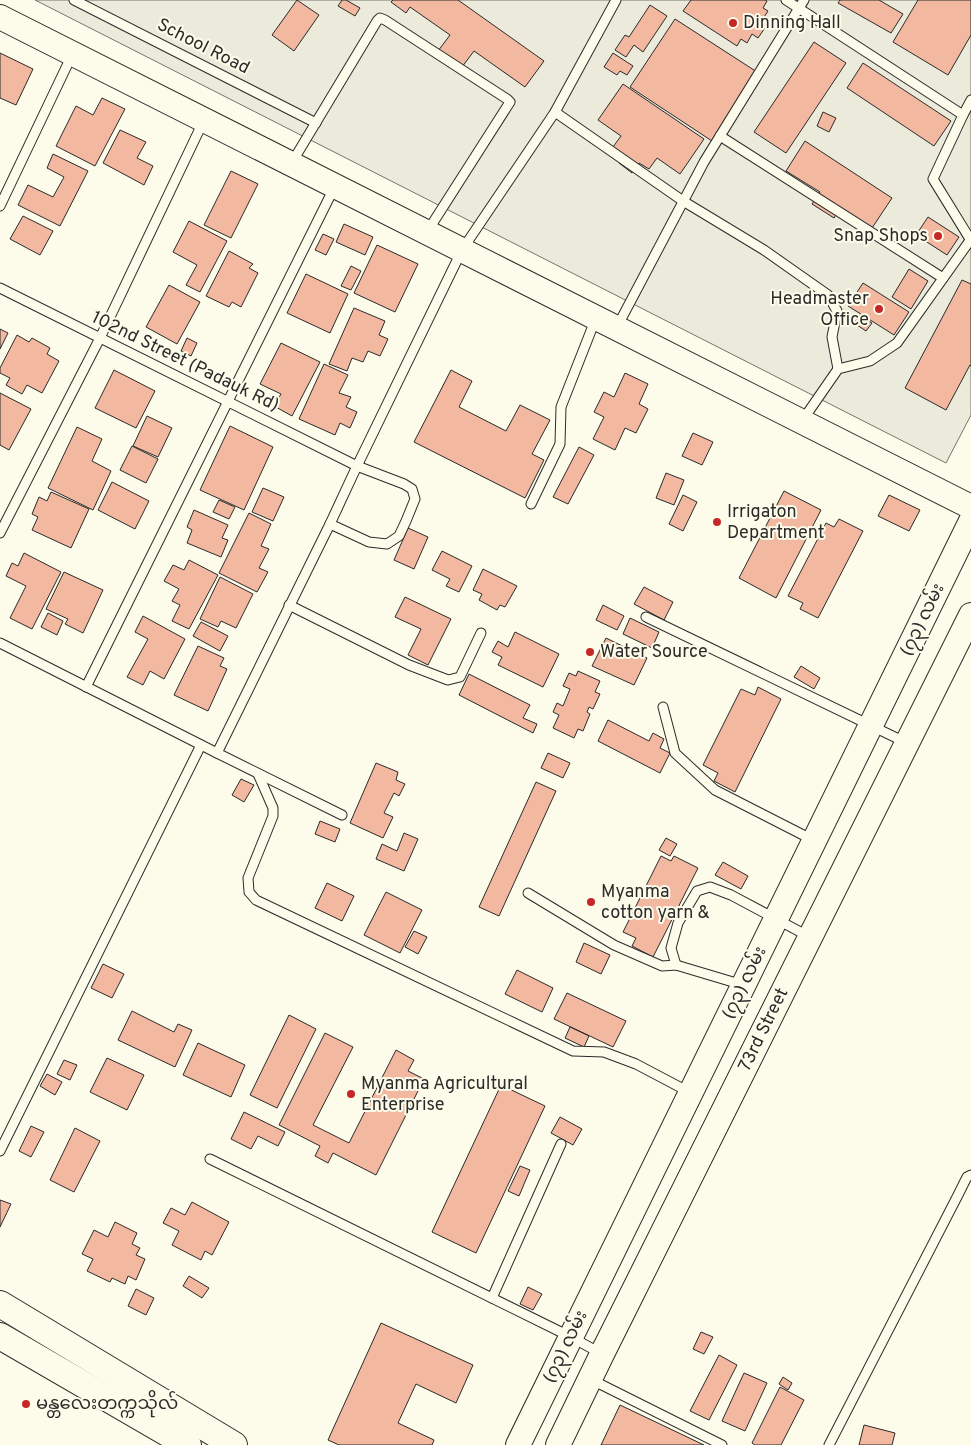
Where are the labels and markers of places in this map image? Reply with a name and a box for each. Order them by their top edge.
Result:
place label: Dinning Hall [743,12,841,35]
marker: Dinning Hall [727,17,739,29]
place label: Snap Shops [833,225,928,248]
marker: Snap Shops [932,230,944,242]
place label: Headmaster Office [770,288,869,332]
marker: Headmaster Office [873,303,885,315]
place label: Irrigaton Department [727,501,825,545]
marker: Irrigaton Department [711,516,723,528]
place label: Water Source [600,641,708,664]
marker: Water Source [584,646,596,658]
place label: Myanma cotton yarn & [601,881,710,925]
marker: Myanma cotton yarn & [585,896,597,908]
place label: Myanma Agricultural Enterprise [361,1073,528,1117]
marker: Myanma Agricultural Enterprise [345,1088,357,1100]
place label: မန္တလေးတက္ကသိုလ် [36,1389,178,1418]
marker: မန္တလေးတက္ကသိုလ် [20,1398,32,1410]

